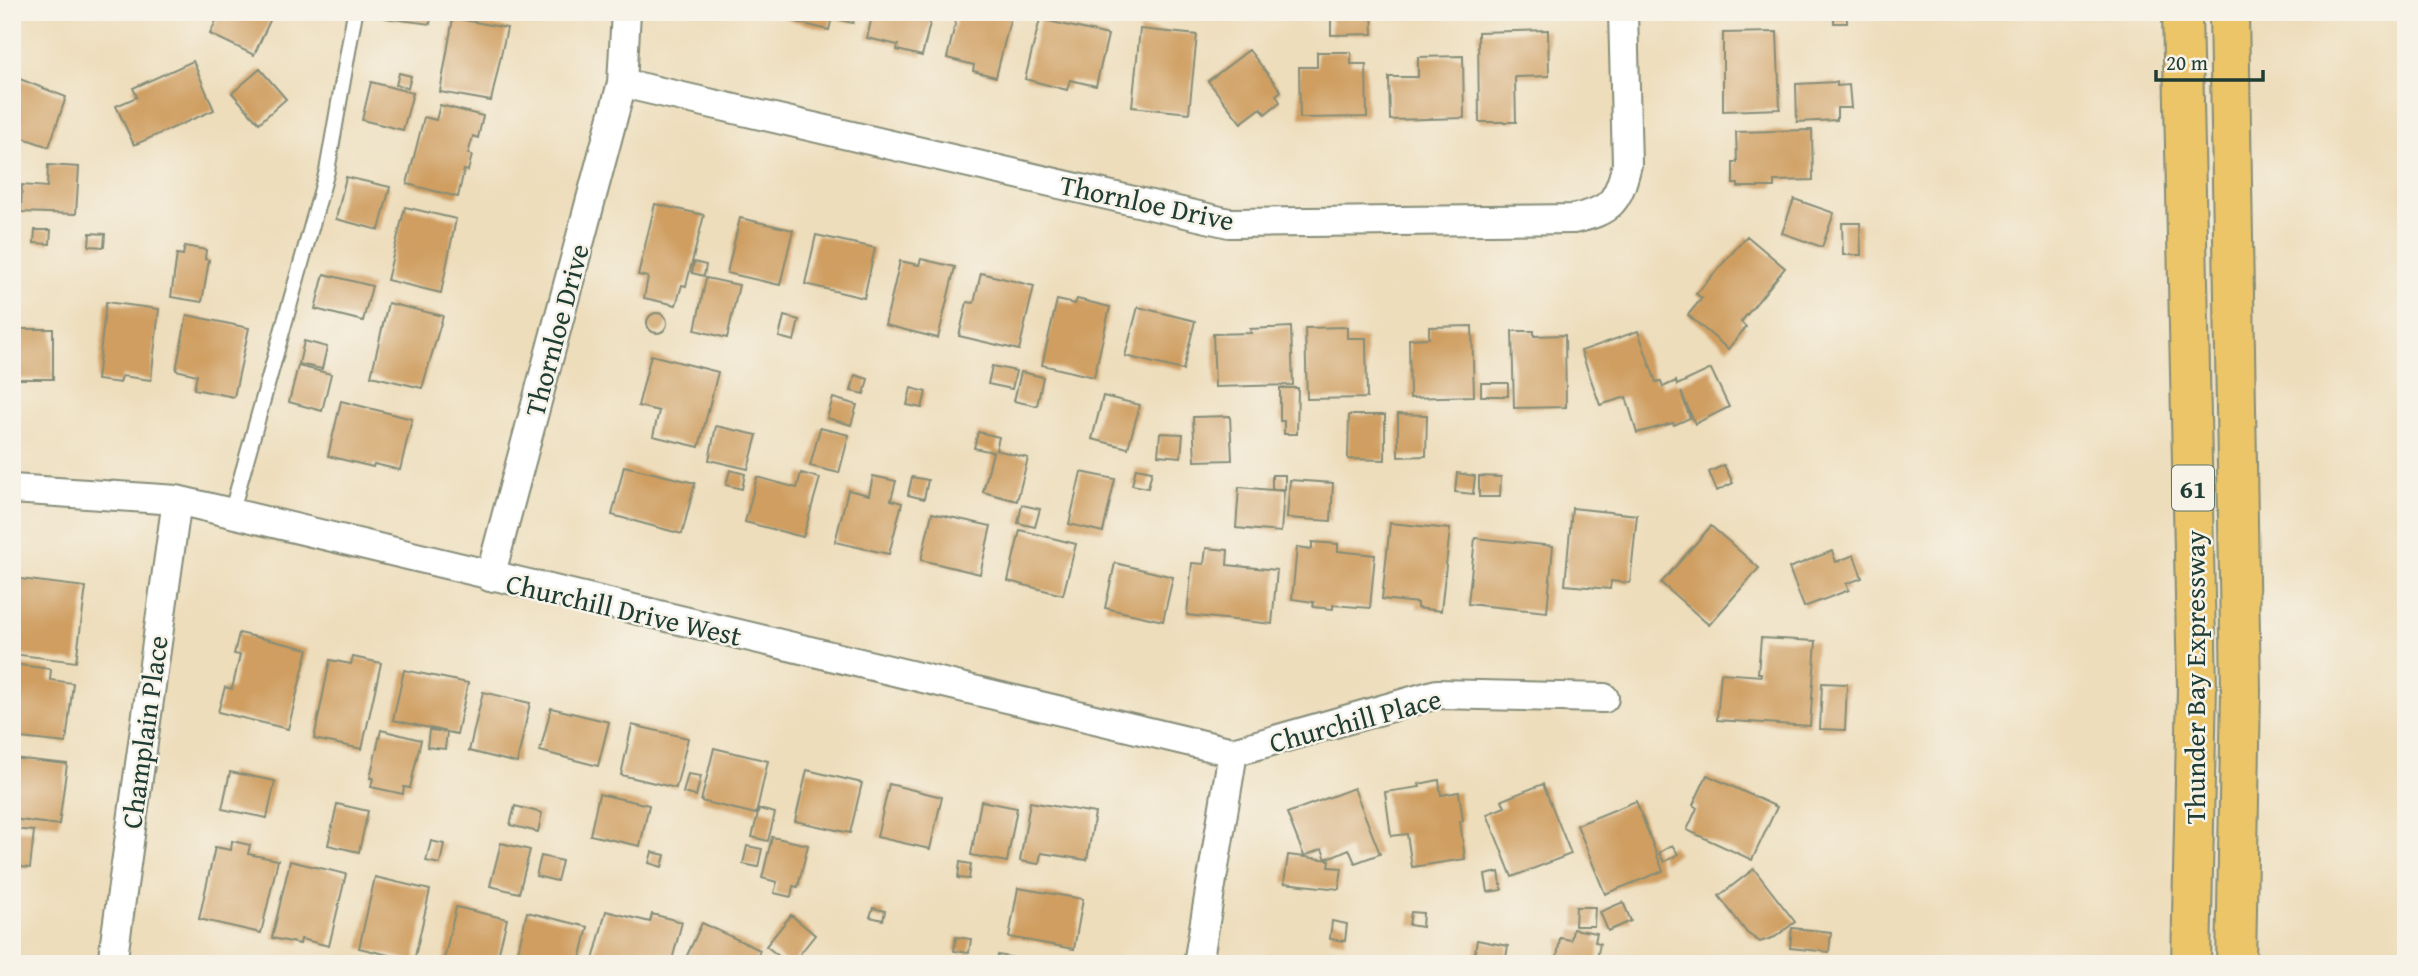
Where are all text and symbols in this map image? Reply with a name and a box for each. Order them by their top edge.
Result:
scale bar [2156,38,2262,82]
text: 20 m [2166,47,2208,78]
street label: Thornloe Drive [1056,164,1238,240]
street label: Thornloe Drive [513,239,599,421]
road number: 61 [2172,466,2214,510]
street label: Thunder Bay Expressway [2174,530,2215,824]
street label: Churchill Drive West [502,562,746,656]
street label: Champlain Place [110,633,178,831]
street label: Churchill Place [1265,677,1445,763]

